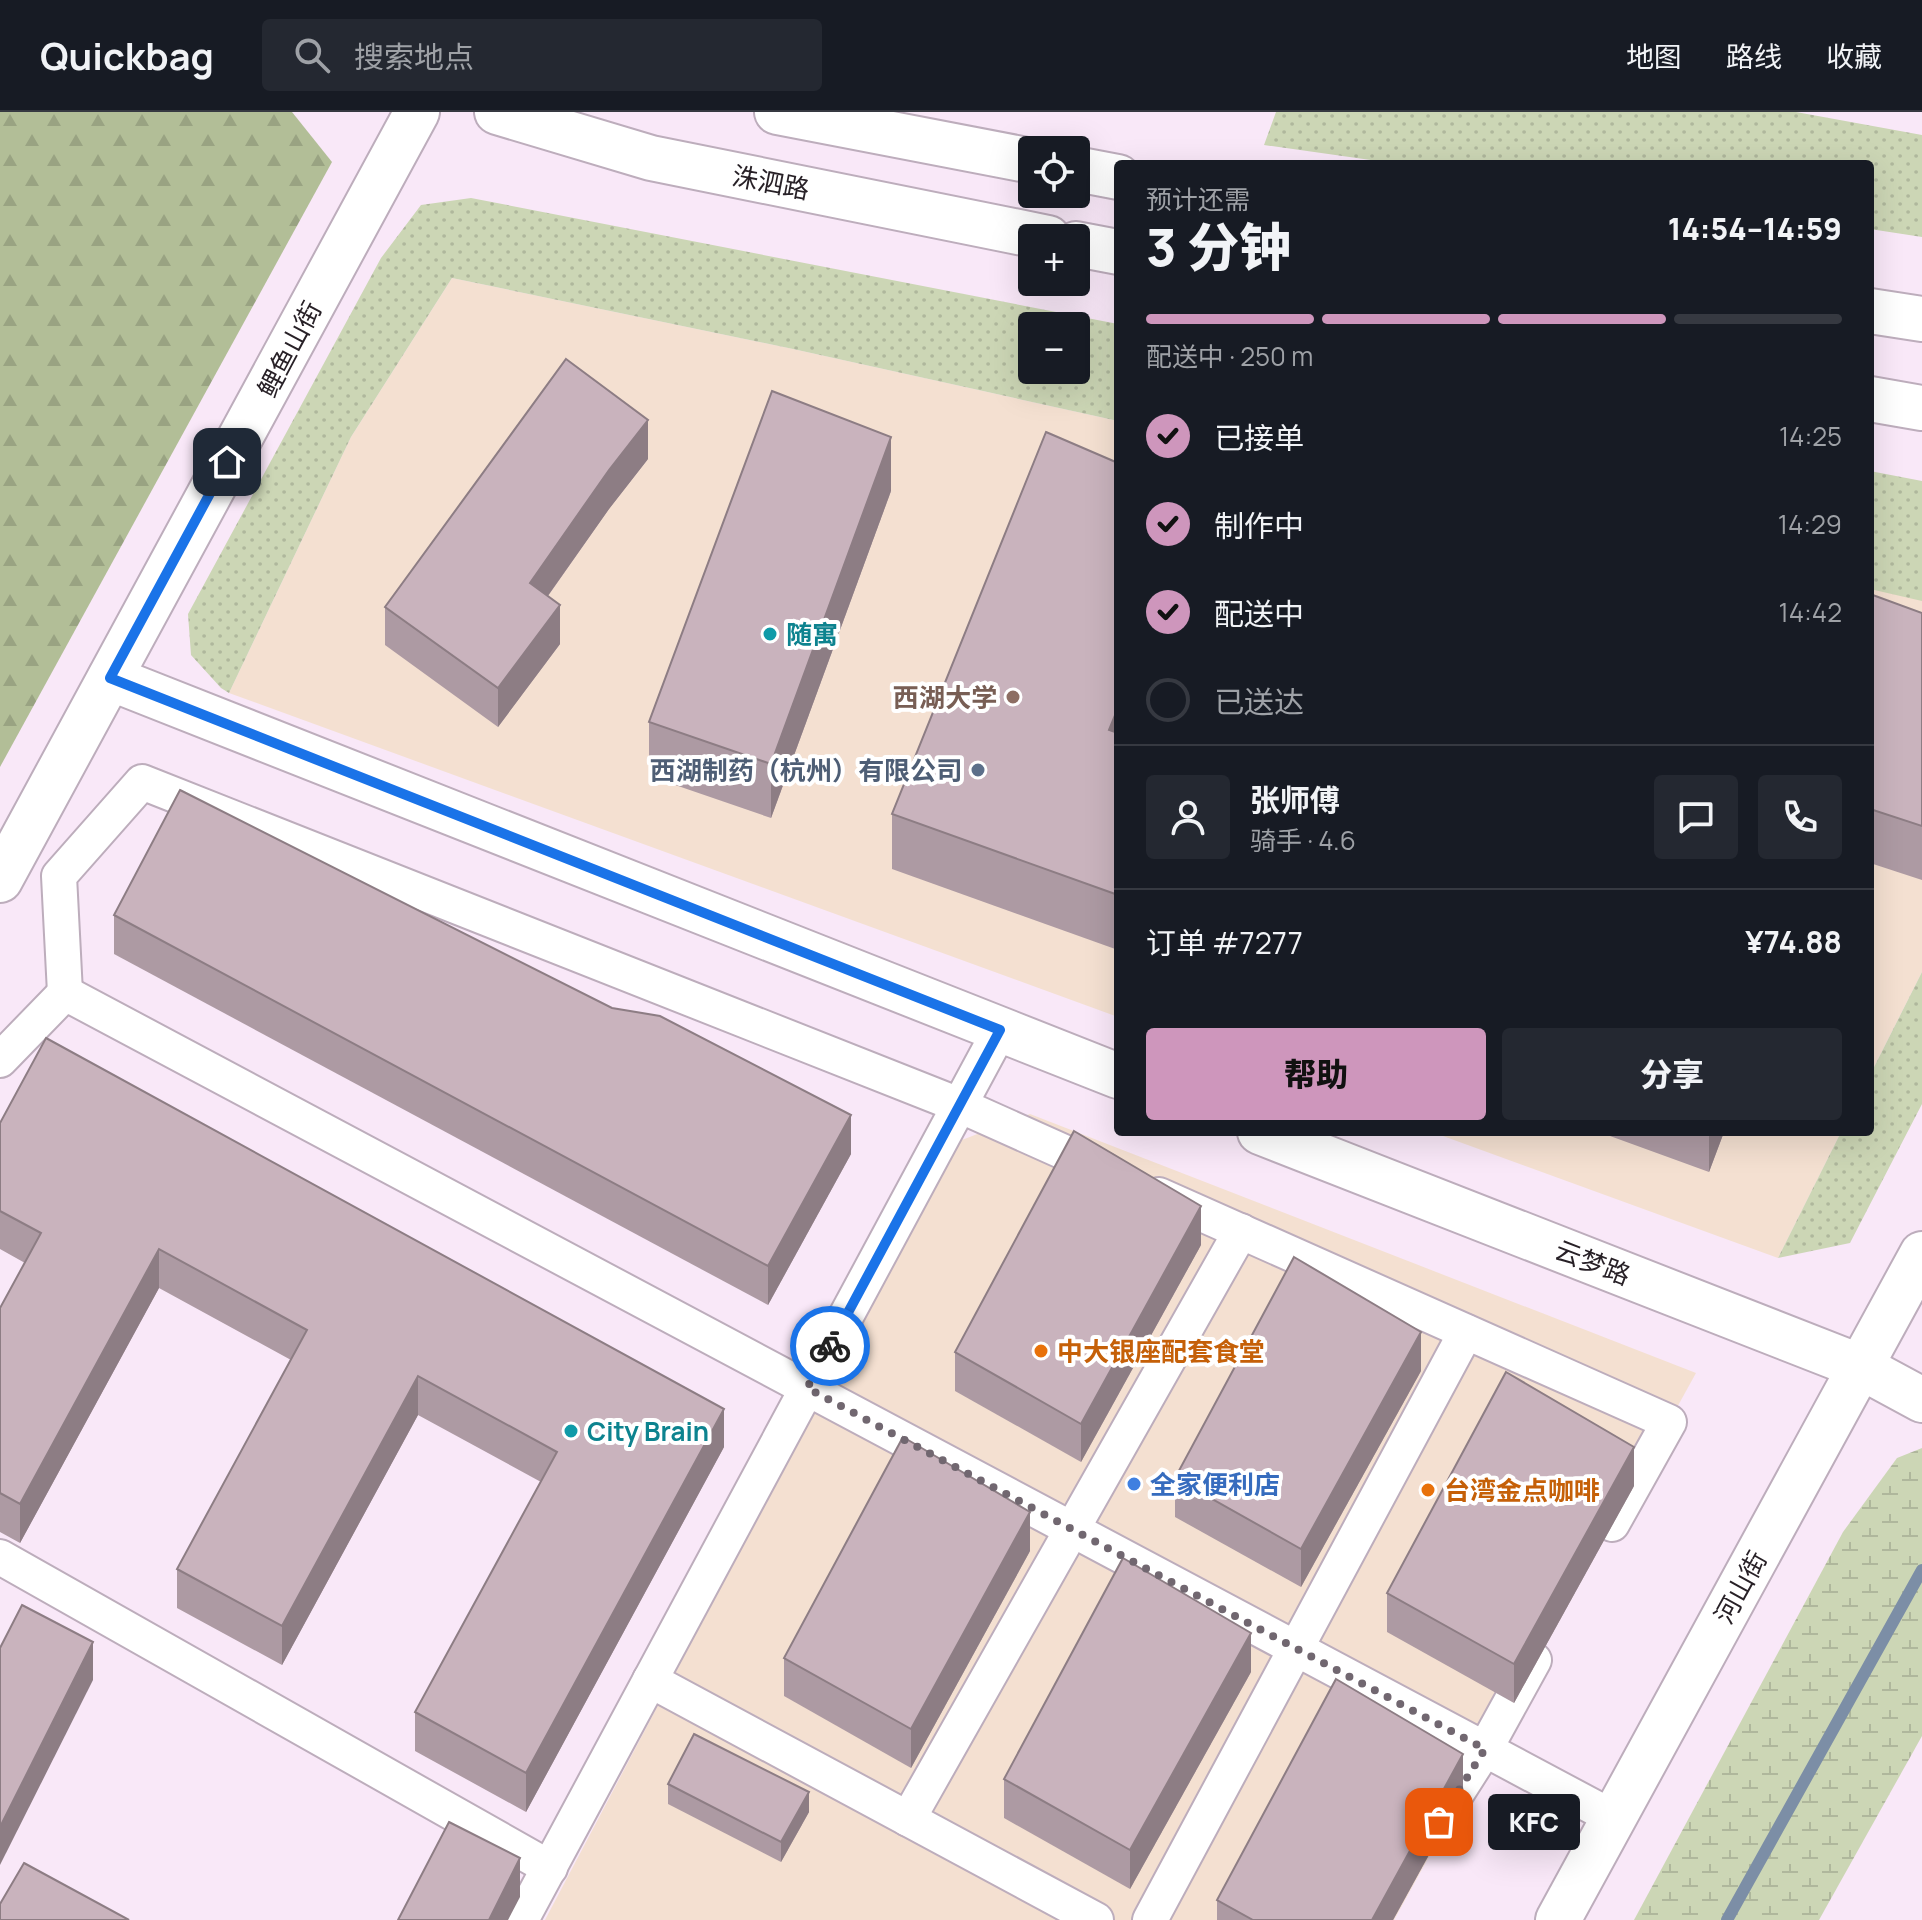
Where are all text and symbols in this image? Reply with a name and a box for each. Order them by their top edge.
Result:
search box [262,19,822,91]
text: Quickbag [40,29,214,81]
icon: search [290,33,334,77]
text: 搜索地点 [354,36,474,77]
text: 地图 [1626,37,1682,75]
text: 路线 [1726,37,1782,75]
text: 收藏 [1826,37,1882,75]
map controls [1018,136,1090,384]
button: locate [1018,136,1090,208]
street label: 洙泗路 [729,157,813,207]
text: 预计还需 [1146,181,1250,217]
text: 14:54–14:59 [1668,208,1842,249]
text: 3 分钟 [1146,211,1291,282]
button: + [1018,224,1090,296]
street label: 鲤鱼山街 [249,295,329,403]
button: − [1018,312,1090,384]
text: 配送中 · 250 m [1146,338,1313,374]
icon: check [1146,414,1190,458]
text: 已接单 [1214,417,1304,458]
text: 14:25 [1779,418,1842,454]
pin [193,428,261,496]
icon: home [205,440,249,484]
icon: check [1146,502,1190,546]
text: 制作中 [1214,505,1304,546]
text: 14:29 [1778,506,1842,542]
icon: check [1146,590,1190,634]
text: 配送中 [1214,593,1304,634]
text: 14:42 [1779,594,1842,630]
place label: 随寓 [786,616,838,652]
marker: 随寓 [761,625,779,643]
place label: 西湖大学 [893,679,997,715]
text: 已送达 [1214,681,1304,722]
marker: 西湖大学 [1004,688,1022,706]
place label: 西湖制药（杭州）有限公司 [650,752,962,788]
marker: 西湖制药（杭州）有限公司 [969,761,987,779]
button: person [1146,775,1230,859]
button: chat [1654,775,1738,859]
button: phone [1758,775,1842,859]
text: 张师傅 [1250,779,1340,820]
text: 骑手 · 4.6 [1250,822,1356,858]
text: ¥74.88 [1745,921,1842,962]
text: 订单 #7277 [1146,922,1303,963]
button: 帮助 [1146,1028,1486,1120]
button: 分享 [1502,1028,1842,1120]
street label: 云梦路 [1550,1231,1636,1293]
courier [790,1306,870,1386]
icon: bike [808,1324,852,1368]
place label: 中大银座配套食堂 [1057,1333,1265,1369]
marker: 中大银座配套食堂 [1032,1342,1050,1360]
place label: City Brain [587,1413,709,1449]
marker: City Brain [562,1422,580,1440]
place label: 全家便利店 [1150,1466,1280,1502]
place label: 台湾金点咖啡 [1444,1472,1600,1508]
marker: 全家便利店 [1125,1475,1143,1493]
marker: 台湾金点咖啡 [1419,1481,1437,1499]
street label: 河山街 [1705,1544,1775,1630]
pin [1405,1788,1473,1856]
callout: KFC [1487,1794,1579,1850]
icon: bag [1417,1800,1461,1844]
text: KFC [1509,1804,1559,1840]

